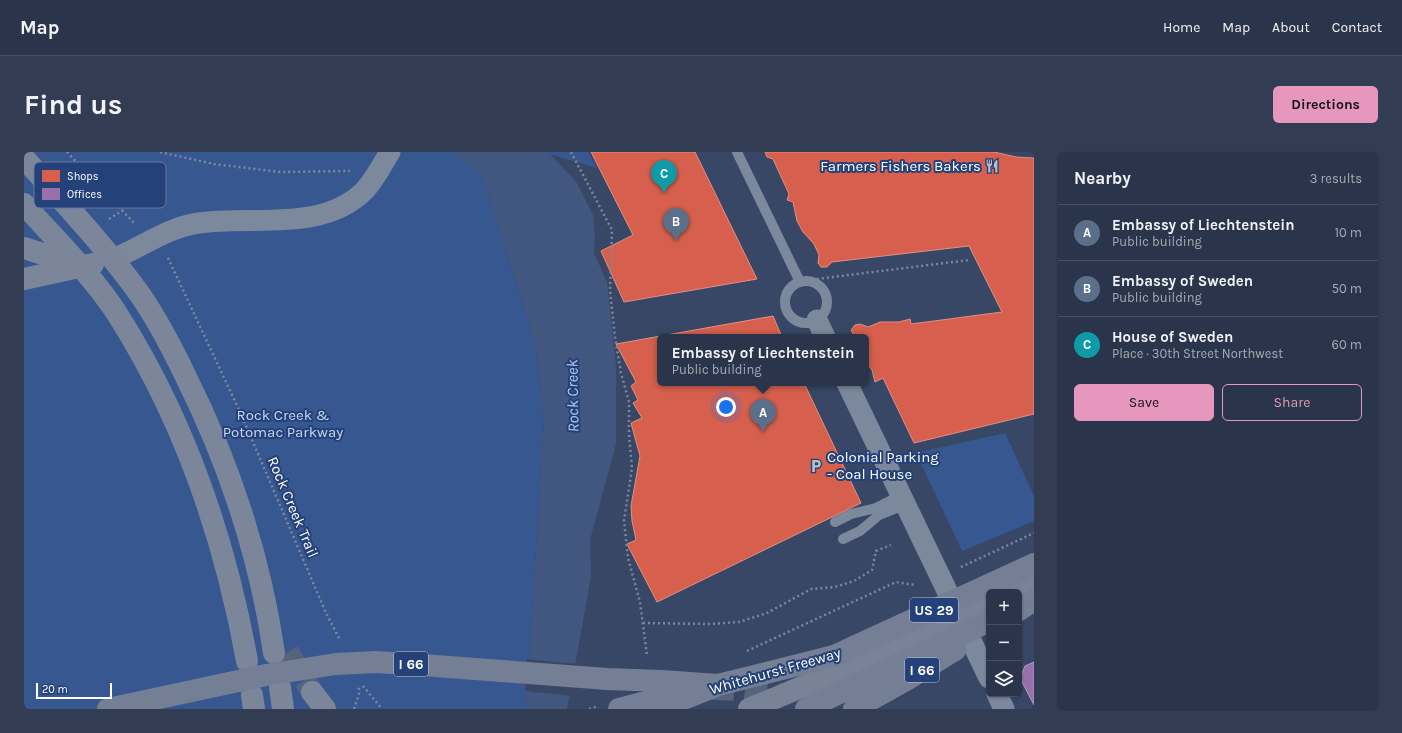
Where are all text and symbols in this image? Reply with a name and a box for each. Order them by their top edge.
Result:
text: Map [20,17,59,39]
text: Home [1163,19,1200,36]
text: Map [1222,19,1250,36]
text: About [1272,19,1310,36]
text: Contact [1332,19,1382,36]
button: Directions [1273,86,1378,123]
text: Find us [24,88,123,121]
place label: Farmers Fishers Bakers [820,157,981,175]
restaurant icon: Farmers Fishers Bakers [984,158,1000,174]
pin: C [651,160,677,193]
legend [34,162,166,208]
text: Nearby [1074,168,1131,188]
text: Shops [67,170,99,183]
text: 3 results [1310,171,1362,186]
text: Offices [67,188,102,201]
pin: B [663,208,689,241]
text: Embassy of Liechtenstein [1112,216,1295,234]
text: A [1083,225,1091,240]
text: 10 m [1335,225,1362,240]
text: Public building [1112,234,1202,249]
text: Embassy of Sweden [1112,272,1253,290]
text: B [1083,281,1091,296]
text: 50 m [1332,281,1362,296]
text: Public building [1112,290,1202,305]
text: House of Sweden [1112,328,1233,346]
popup [657,334,869,386]
text: C [1083,337,1091,352]
text: 60 m [1332,337,1362,352]
text: Embassy of Liechtenstein [672,344,854,362]
text: Place · 30th Street Northwest [1112,346,1283,361]
water label: Rock Creek [562,359,583,433]
text: Public building [672,362,762,377]
button: Save [1074,384,1214,421]
button: Share [1222,384,1362,421]
your location [716,397,736,417]
pin: A [750,399,776,432]
park label: Rock Creek & Potomac Parkway [223,406,343,441]
place label: Colonial Parking - Coal House [827,448,939,483]
street label: Rock Creek Trail [264,454,322,560]
parking icon: Colonial Parking - Coal House [808,458,824,474]
map controls [986,589,1022,697]
button: + [986,589,1022,625]
road number: US 29 [910,598,958,622]
button: − [986,625,1022,661]
street label: Whitehurst Freeway [707,644,843,698]
road number: I 66 [394,652,428,676]
road number: I 66 [905,658,939,682]
button: layers [986,661,1022,697]
scale bar [36,681,112,700]
text: 20 m [42,683,68,696]

